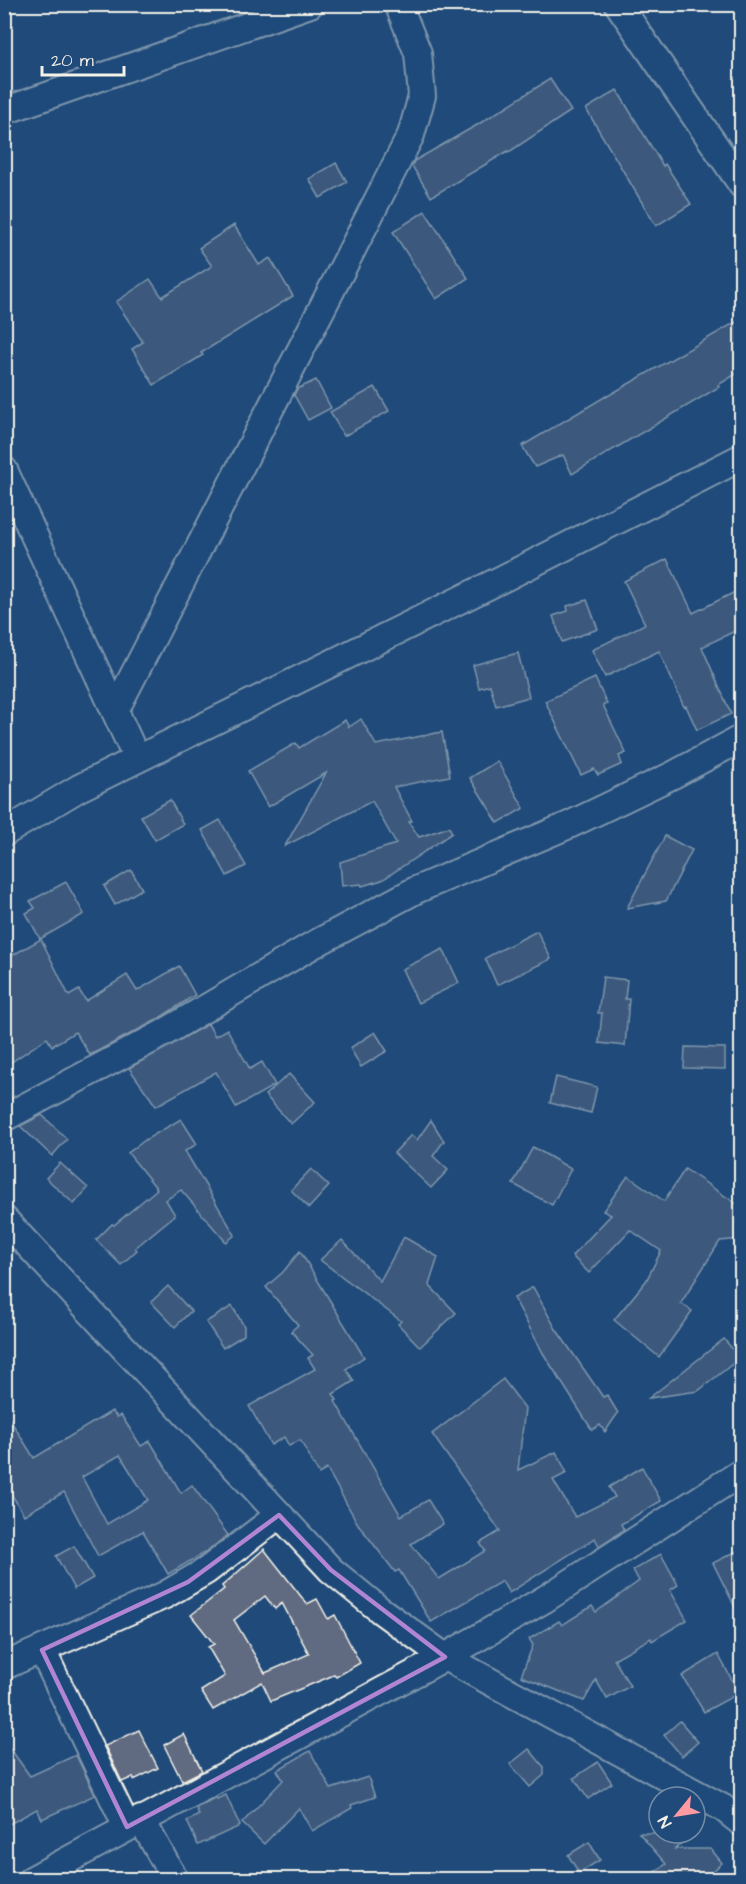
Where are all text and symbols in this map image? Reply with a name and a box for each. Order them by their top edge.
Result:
scale bar [42,39,124,77]
text: 20 m [51,48,94,73]
north arrow [647,1785,707,1845]
text: N [653,1812,677,1832]

